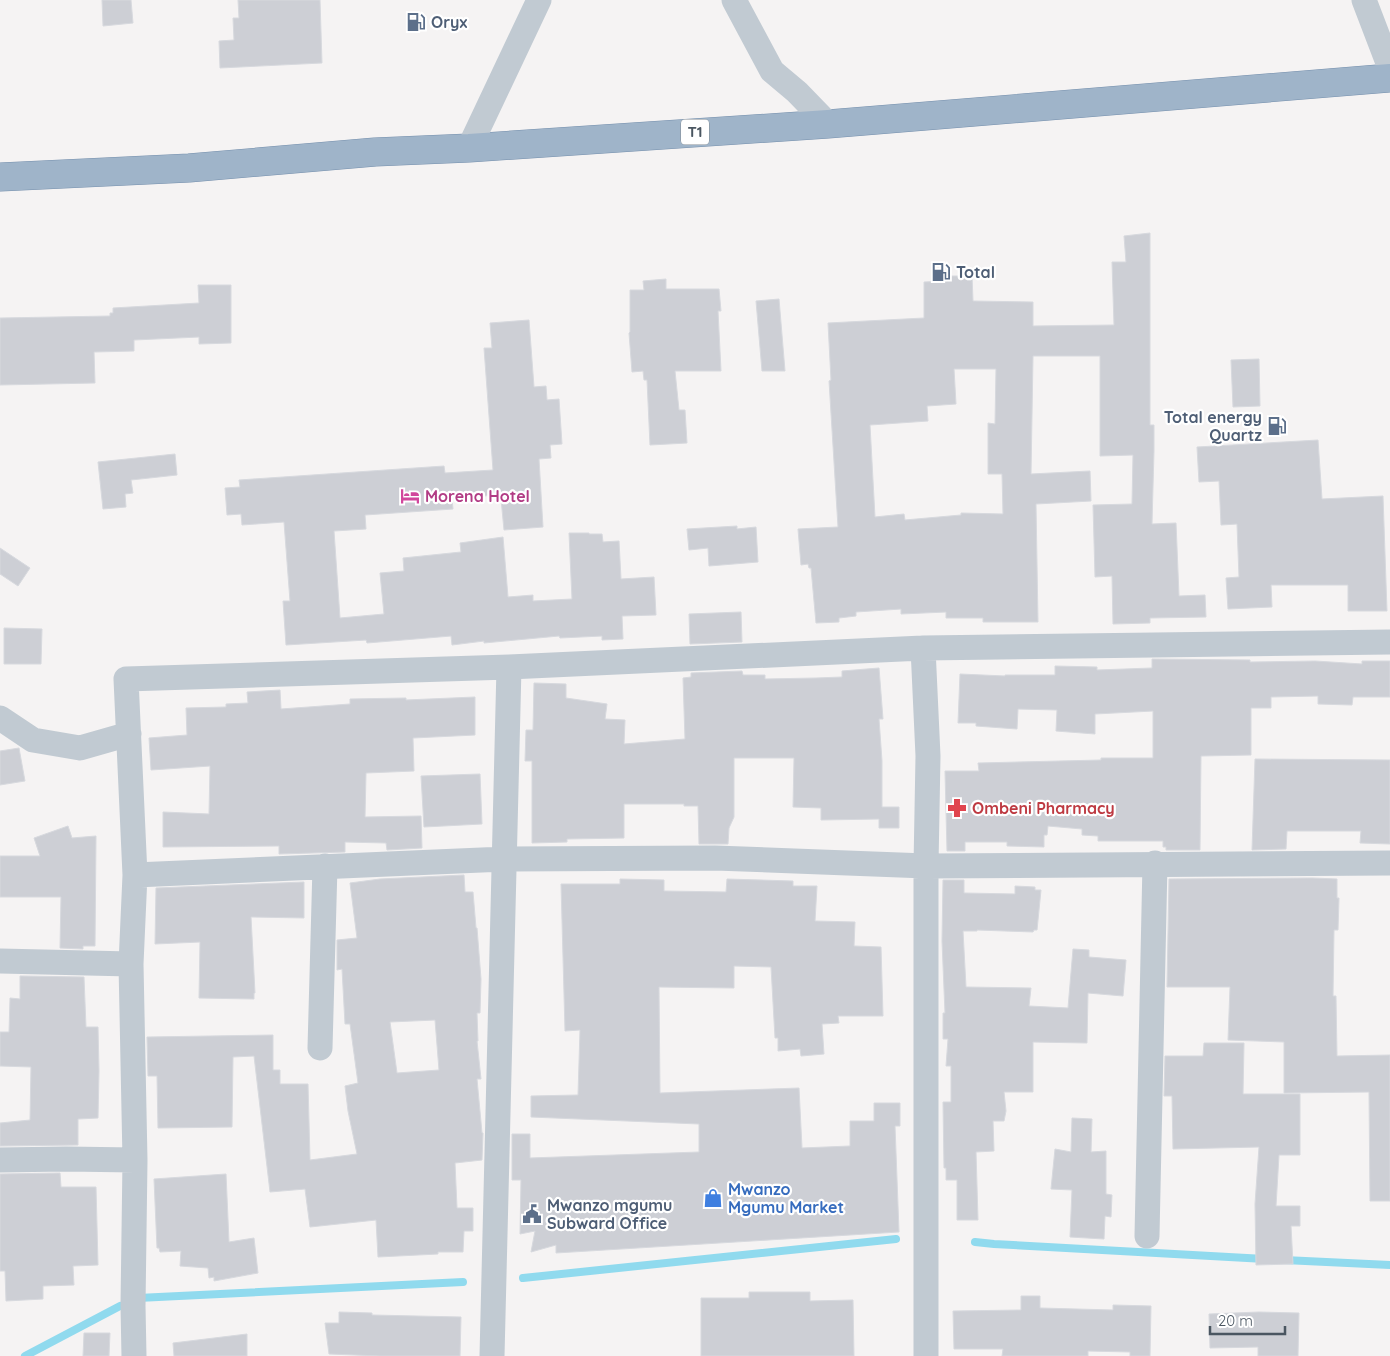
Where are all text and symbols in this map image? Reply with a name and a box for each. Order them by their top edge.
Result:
fuel station icon: Oryx [405,11,427,33]
place label: Oryx [431,12,467,32]
road number: T1 [681,120,709,144]
fuel station icon: Total [930,261,952,283]
place label: Total [956,262,995,282]
place label: Total energy Quartz [1164,407,1262,445]
fuel station icon: Total energy Quartz [1266,415,1288,437]
hotel icon: Morena Hotel [399,485,421,507]
place label: Morena Hotel [425,486,530,506]
pharmacy icon: Ombeni Pharmacy [946,797,968,819]
place label: Ombeni Pharmacy [972,798,1115,818]
place label: Mwanzo Mgumu Market [728,1179,844,1217]
shop icon: Mwanzo Mgumu Market [702,1187,724,1209]
place label: Mwanzo mgumu Subward Office [547,1195,672,1233]
public building icon: Mwanzo mgumu Subward Office [521,1203,543,1225]
scale bar [1210,1304,1285,1336]
text: 20 m [1218,1311,1253,1330]

